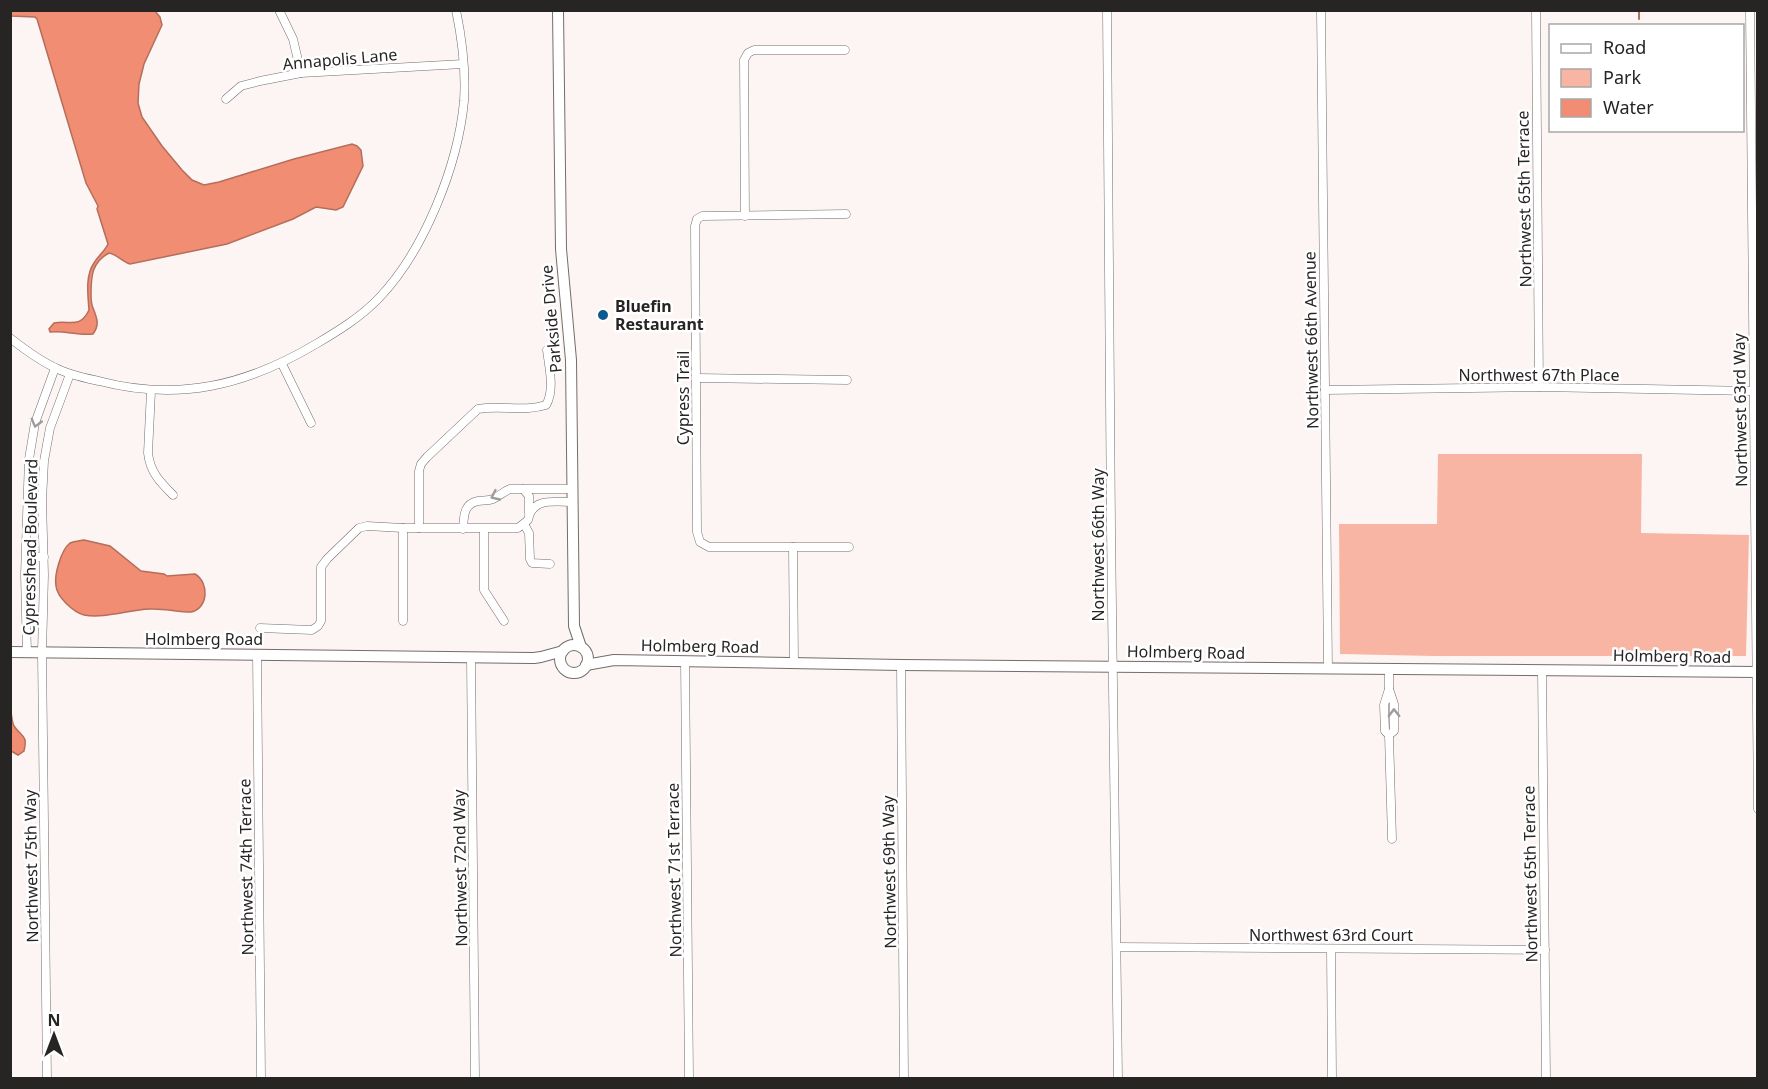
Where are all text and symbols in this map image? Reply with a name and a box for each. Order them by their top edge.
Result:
legend [1549,24,1744,132]
text: Road [1603,35,1646,59]
street label: Annapolis Lane [282,43,398,75]
text: Park [1603,65,1641,89]
text: Water [1603,95,1654,119]
street label: Northwest 65th Terrace [1511,110,1537,288]
street label: Northwest 66th Avenue [1298,251,1324,429]
street label: Parkside Drive [535,264,567,374]
place label: Bluefin Restaurant [615,295,704,335]
marker: Bluefin Restaurant [596,308,610,322]
street label: Northwest 63rd Way [1728,332,1752,487]
street label: Cypress Trail [672,351,694,445]
street label: Northwest 67th Place [1459,364,1619,386]
one-way arrow [30,418,43,428]
street label: Cypresshead Boulevard [17,458,43,636]
street label: Northwest 66th Way [1087,468,1109,622]
one-way arrow [490,488,501,500]
street label: Holmberg Road [145,628,263,650]
street label: Holmberg Road [641,634,759,658]
street label: Holmberg Road [1127,640,1245,664]
street label: Holmberg Road [1613,644,1731,668]
one-way arrow [1388,708,1400,717]
street label: Northwest 74th Terrace [233,778,259,956]
street label: Northwest 71st Terrace [661,783,687,957]
street label: Northwest 65th Terrace [1517,785,1543,963]
street label: Northwest 75th Way [19,788,43,943]
street label: Northwest 72nd Way [448,788,472,947]
street label: Northwest 69th Way [877,794,901,949]
street label: Northwest 63rd Court [1249,924,1413,946]
north arrow [24,1005,84,1065]
text: N [47,1009,61,1031]

